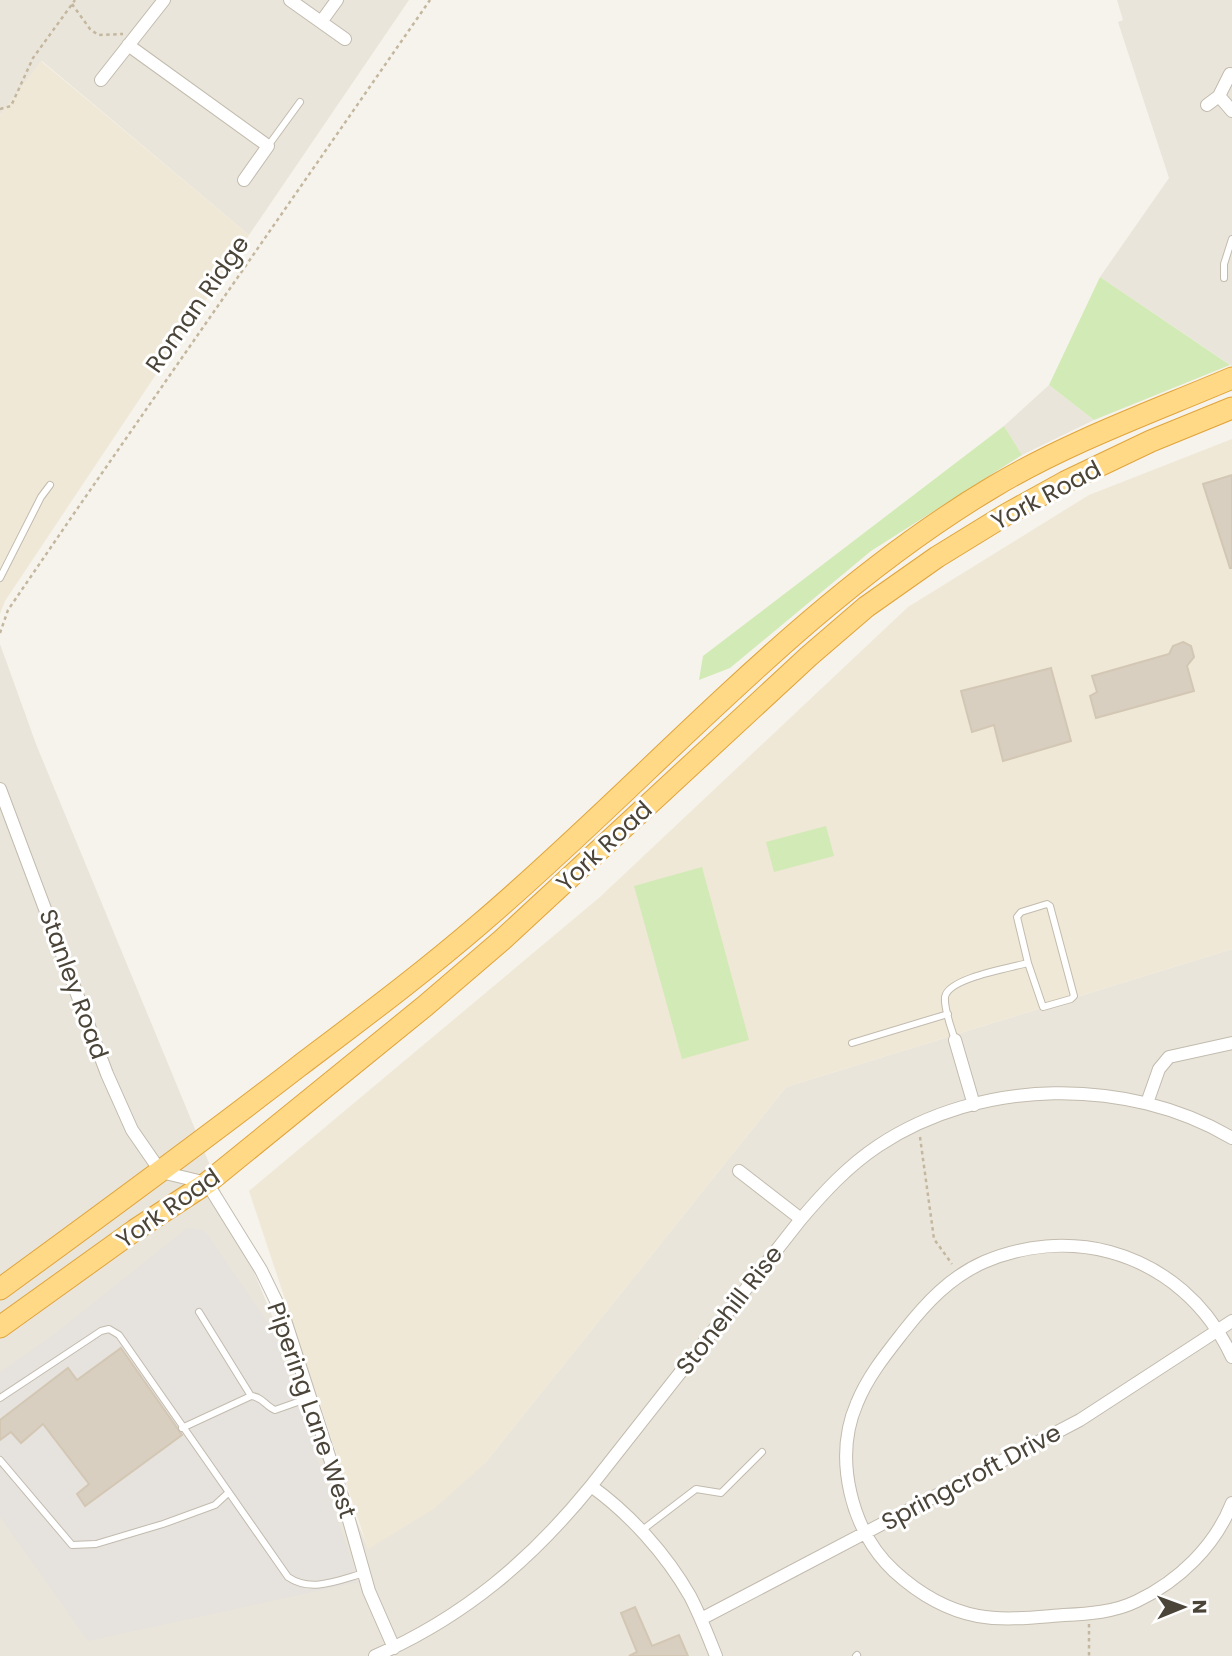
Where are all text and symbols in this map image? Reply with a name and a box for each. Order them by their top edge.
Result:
street label: Roman Ridge [137,229,257,379]
street label: York Road [985,452,1107,538]
street label: York Road [549,793,659,899]
street label: Stanley Road [32,904,116,1064]
street label: York Road [110,1160,226,1256]
street label: Stonehill Rise [668,1238,790,1382]
street label: Pipering Lane West [260,1298,364,1522]
street label: Springcroft Drive [875,1416,1067,1538]
north arrow [1148,1572,1218,1642]
text: N [1186,1599,1213,1614]

